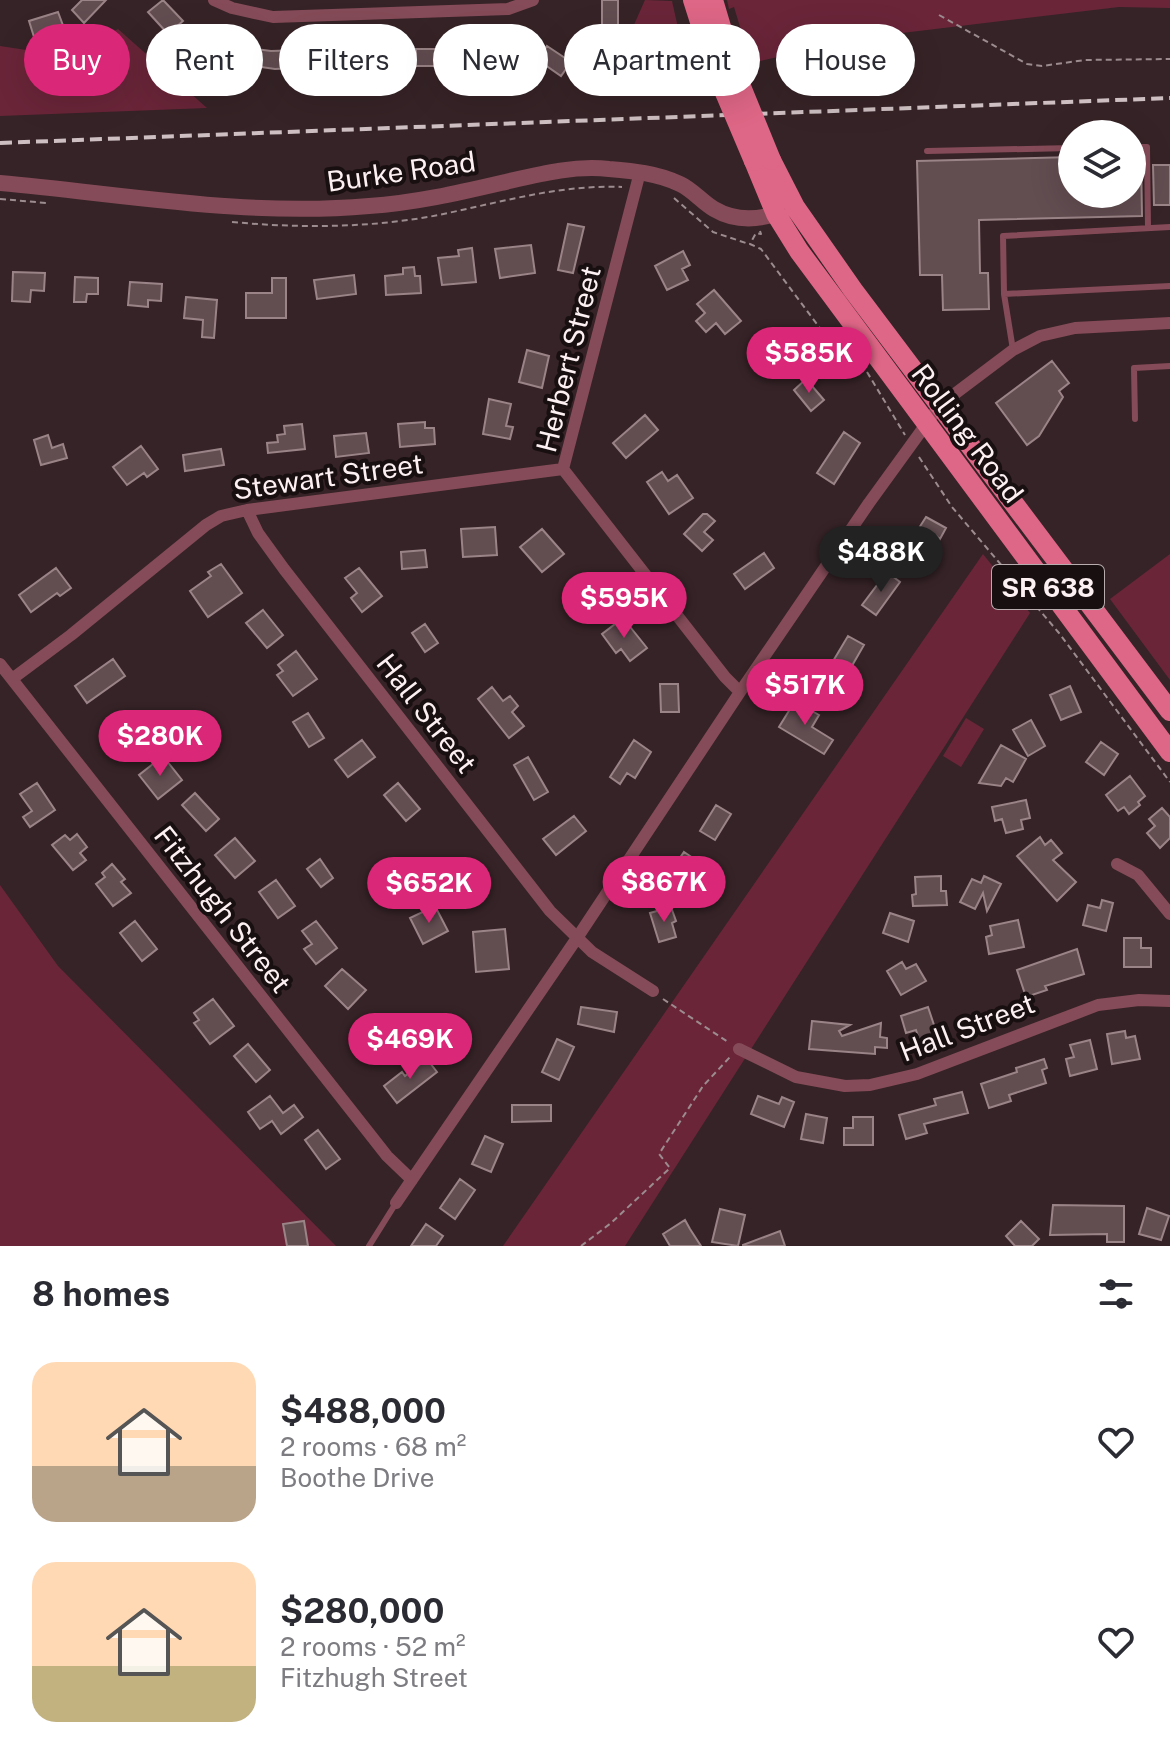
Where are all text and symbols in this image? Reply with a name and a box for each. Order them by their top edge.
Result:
chip: Buy [24,24,130,96]
chip: Rent [146,24,263,96]
chip: Filters [279,24,417,96]
chip: New [433,24,548,96]
chip: Apartment [564,24,760,96]
chip: House [776,24,915,96]
map controls [1058,120,1146,208]
button: layers [1058,120,1146,208]
street label: Burke Road [324,144,478,198]
street label: Herbert Street [529,263,607,455]
pin: $585K [753,327,865,395]
text: $585K [765,337,853,368]
street label: Rolling Road [905,357,1031,509]
street label: Stewart Street [231,446,425,506]
pin: $488K [825,526,937,594]
text: $488K [837,536,925,567]
road number: SR 638 [992,565,1104,609]
pin: $595K [568,572,680,640]
text: $595K [580,582,668,613]
street label: Hall Street [370,647,484,779]
pin: $517K [749,659,861,727]
text: $517K [764,669,846,700]
pin: $280K [104,710,216,778]
text: $280K [117,720,203,751]
street label: Fitzhugh Street [148,819,298,999]
pin: $867K [608,856,720,924]
pin: $652K [373,857,485,925]
text: $867K [621,866,707,897]
text: $652K [385,867,473,898]
street label: Hall Street [895,986,1039,1068]
pin: $469K [354,1013,466,1081]
text: $469K [366,1023,454,1054]
icon: filters [1094,1272,1138,1316]
text: 8 homes [32,1274,170,1314]
text: $488,000 [280,1391,446,1431]
icon: home [96,1394,192,1490]
icon: heart [1094,1420,1138,1464]
text: 2 rooms · 68 m² [280,1431,466,1462]
text: Boothe Drive [280,1462,435,1493]
text: $280,000 [280,1591,444,1631]
icon: home [96,1594,192,1690]
icon: heart [1094,1620,1138,1664]
text: 2 rooms · 52 m² [280,1631,466,1662]
text: Fitzhugh Street [280,1662,468,1693]

